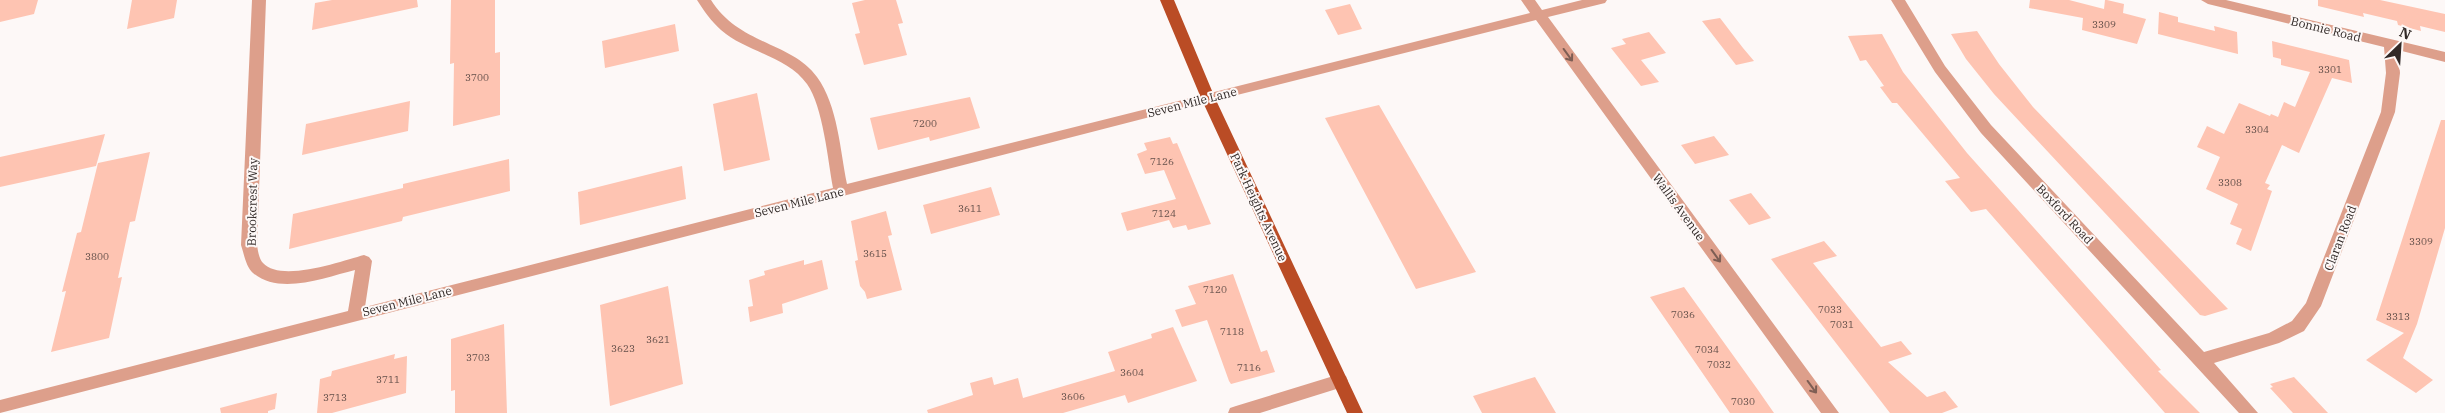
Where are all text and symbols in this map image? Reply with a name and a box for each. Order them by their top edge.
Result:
street label: Bonnie Road [2289,13,2363,45]
house number: 3309 [2092,18,2116,31]
north arrow [2375,20,2425,70]
text: N [2397,23,2414,44]
one-way arrow [1563,48,1573,62]
house number: 3301 [2318,63,2342,76]
house number: 3700 [465,71,489,84]
street label: Seven Mile Lane [1146,84,1238,120]
house number: 7200 [913,117,937,130]
house number: 3304 [2245,123,2269,136]
street label: Park Heights Avenue [1227,150,1291,264]
house number: 7126 [1150,155,1174,168]
street label: Brookcrest Way [244,157,260,246]
street label: Wallis Avenue [1650,171,1708,243]
house number: 3308 [2218,176,2242,189]
street label: Boxford Road [2034,181,2096,247]
street label: Seven Mile Lane [753,184,845,220]
house number: 3611 [958,202,982,215]
street label: Claran Road [2321,203,2359,273]
house number: 7124 [1152,207,1176,220]
house number: 3309 [2409,235,2433,248]
house number: 3615 [863,247,887,260]
one-way arrow [1711,249,1721,263]
house number: 3800 [85,250,109,263]
street label: Seven Mile Lane [361,283,453,319]
house number: 7120 [1203,283,1227,296]
house number: 7033 [1818,303,1842,316]
house number: 7036 [1671,308,1695,321]
house number: 3313 [2386,310,2410,323]
house number: 7031 [1830,318,1854,331]
house number: 7118 [1220,325,1244,338]
house number: 3621 [646,333,670,346]
house number: 3623 [611,342,635,355]
house number: 7034 [1695,343,1719,356]
house number: 3703 [466,351,490,364]
house number: 7032 [1707,358,1731,371]
house number: 7116 [1237,361,1261,374]
house number: 3604 [1120,366,1144,379]
house number: 3711 [376,373,400,386]
one-way arrow [1807,380,1817,394]
house number: 3606 [1061,390,1085,403]
house number: 3713 [323,391,347,404]
house number: 7030 [1731,395,1755,408]

